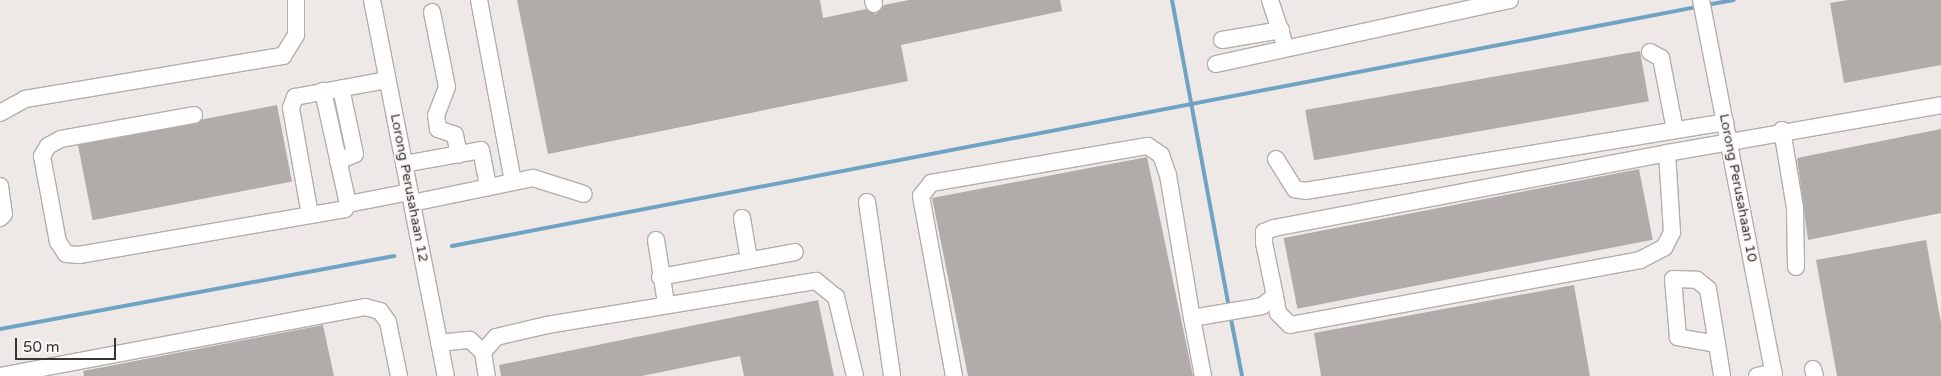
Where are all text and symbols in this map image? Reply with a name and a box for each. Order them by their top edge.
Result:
street label: Lorong Perusahaan 12 [386,112,432,264]
street label: Lorong Perusahaan 10 [1715,112,1761,264]
scale bar [18,328,119,360]
text: 50 m [23,338,60,356]

